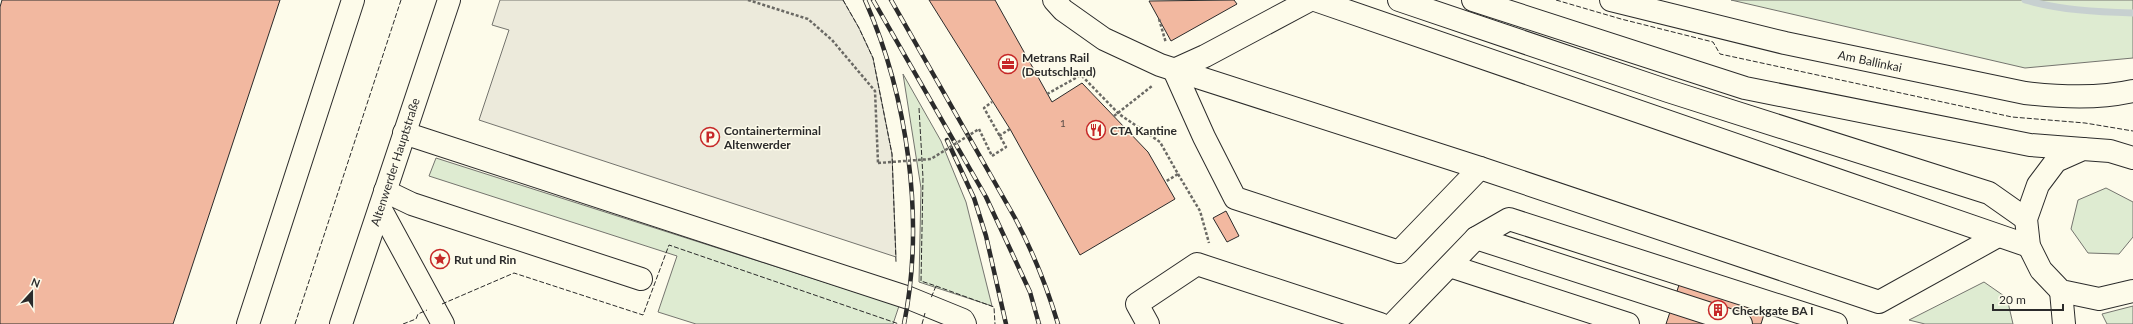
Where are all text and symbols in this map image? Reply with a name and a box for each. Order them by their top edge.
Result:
street label: Am Ballinkai [1837,47,1903,75]
place label: Metrans Rail (Deutschland) [1022,50,1096,79]
office icon: Metrans Rail (Deutschland) [997,53,1019,75]
street label: Altenwerder Hauptstraße [367,96,423,228]
house number: 1 [1060,117,1066,129]
restaurant icon: CTA Kantine [1085,119,1107,141]
place label: Containerterminal Altenwerder [723,123,821,152]
place label: CTA Kantine [1110,123,1178,138]
parking icon: Containerterminal Altenwerder [699,126,721,148]
place icon: Rut und Rin [429,248,451,270]
place label: Rut und Rin [454,252,517,267]
north arrow [12,272,52,312]
text: N [29,275,42,290]
scale bar [1993,286,2063,312]
text: 20 m [1999,292,2026,307]
building icon: Checkgate BA I [1707,299,1729,321]
place label: Checkgate BA I [1732,303,1814,318]

